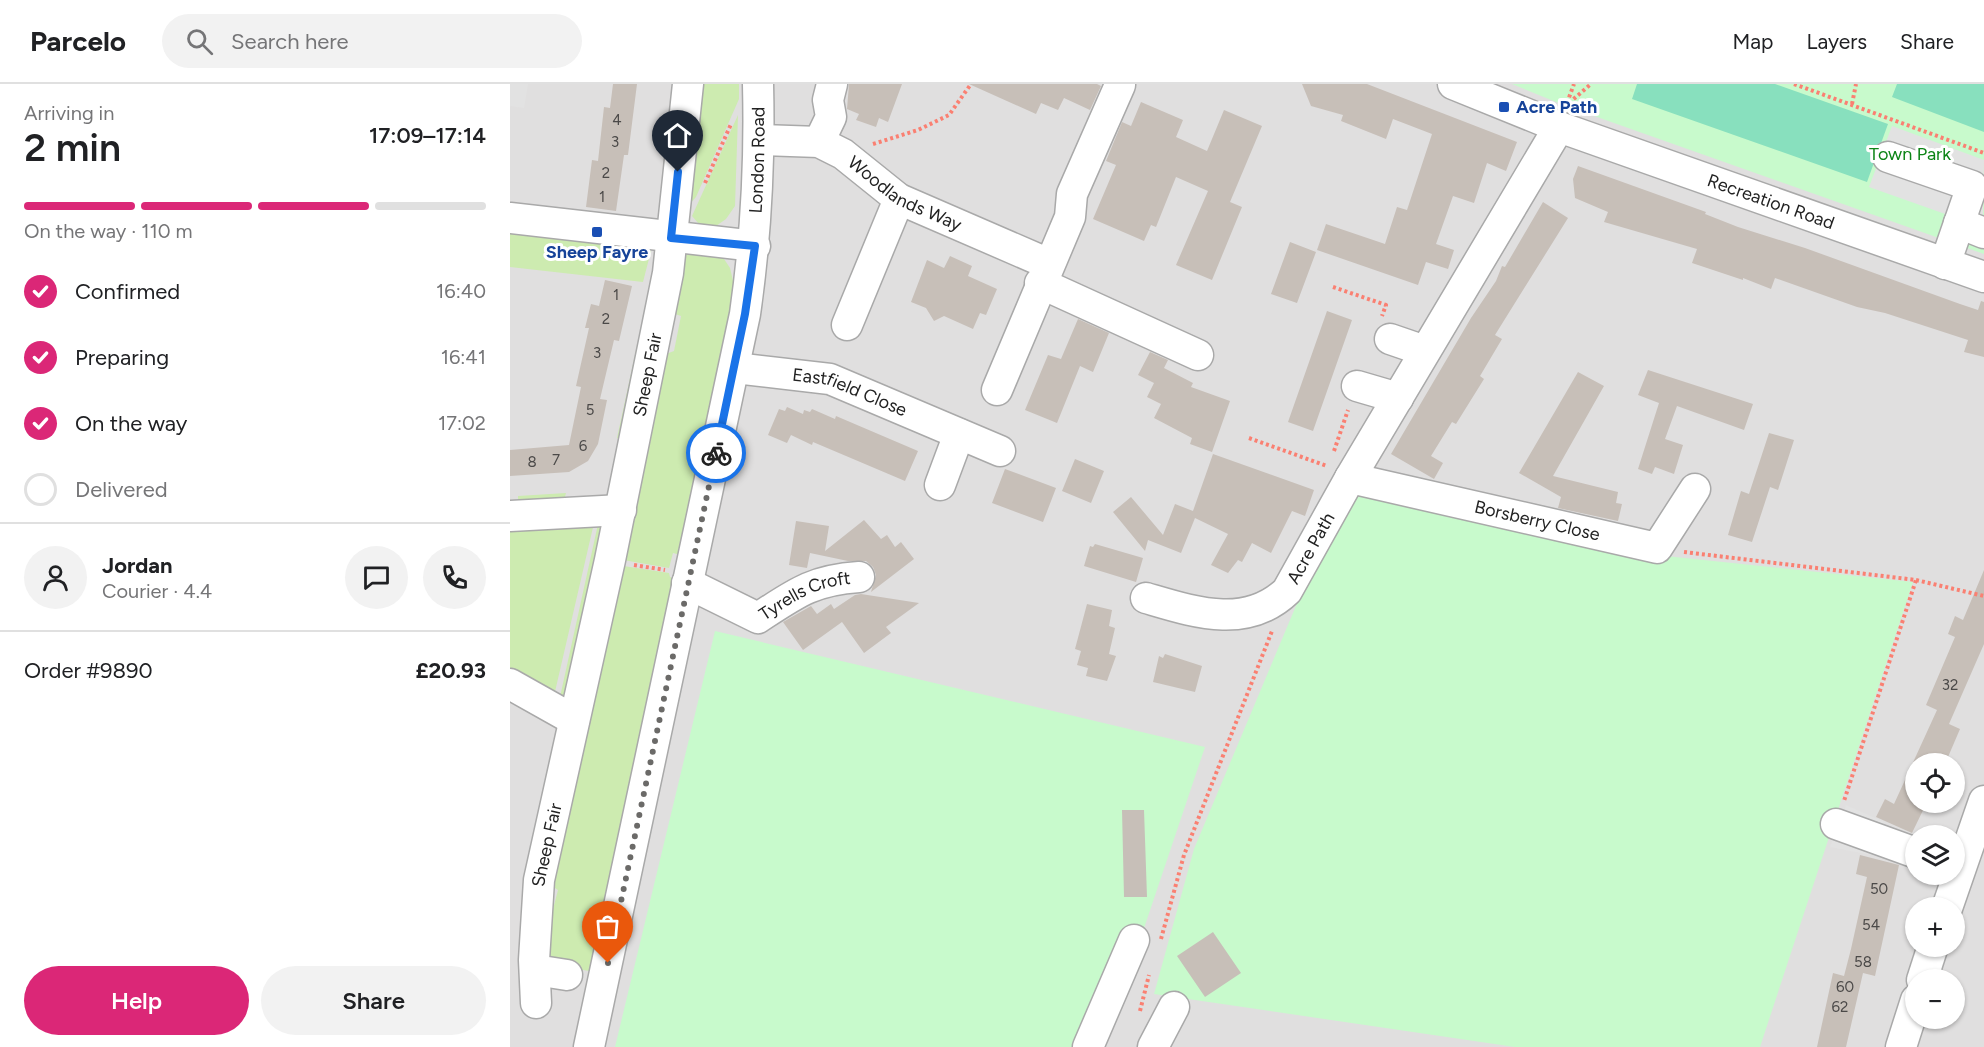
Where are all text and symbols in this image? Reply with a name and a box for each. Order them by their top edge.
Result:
search box [162,14,582,68]
text: Parcelo [30,24,126,58]
icon: search [183,25,216,58]
text: Search here [231,28,349,55]
text: Map [1733,29,1773,54]
text: Layers [1806,29,1867,54]
text: Share [1900,29,1954,54]
place label: Acre Path [1516,96,1597,118]
marker: Acre Path [1497,100,1511,114]
text: Arriving in [24,101,114,125]
street label: London Road [745,107,769,214]
pin [652,110,703,172]
house number: 4 [612,111,622,129]
icon: home [661,119,694,152]
text: 17:09–17:14 [369,122,486,149]
text: 2 min [24,124,121,171]
house number: 3 [611,133,619,151]
park label: Town Park [1869,143,1951,165]
street label: Woodlands Way [843,151,965,236]
house number: 2 [602,164,610,182]
street label: Recreation Road [1704,169,1837,234]
house number: 1 [599,188,605,206]
text: On the way · 110 m [24,219,192,243]
marker: Sheep Fayre [590,225,604,239]
place label: Sheep Fayre [546,241,648,263]
icon: check [24,275,57,308]
text: Confirmed [75,278,180,305]
text: 16:40 [436,279,486,303]
house number: 1 [613,286,619,304]
house number: 2 [602,310,610,328]
street label: Sheep Fair [628,331,667,419]
icon: check [24,341,57,374]
text: Preparing [75,344,169,371]
house number: 3 [593,344,601,362]
text: 16:41 [441,345,486,369]
street label: Eastfield Close [791,364,910,421]
house number: 5 [586,401,594,419]
icon: check [24,407,57,440]
text: On the way [75,410,187,437]
text: 17:02 [438,411,486,435]
courier [686,423,746,483]
house number: 6 [579,437,588,455]
icon: bike [700,437,733,470]
house number: 7 [552,451,560,469]
house number: 8 [527,453,537,471]
text: Delivered [75,476,168,503]
street label: Borsberry Close [1472,496,1602,546]
street label: Acre Path [1282,509,1340,588]
button: person [24,546,87,609]
button: chat [345,546,408,609]
button: phone [423,546,486,609]
text: Jordan [102,552,173,579]
street label: Tyrells Croft [755,567,852,625]
text: Courier · 4.4 [102,579,212,603]
text: Order #9890 [24,657,153,684]
text: £20.93 [415,657,486,684]
house number: 32 [1942,676,1958,694]
map controls [1905,753,1965,1029]
button: locate [1905,753,1965,813]
street label: Sheep Fair [528,801,567,887]
button: layers [1905,825,1965,885]
house number: 50 [1870,880,1888,898]
button: + [1905,897,1965,957]
pin [582,901,633,963]
icon: bag [591,910,624,943]
house number: 54 [1862,916,1880,934]
house number: 58 [1854,953,1872,971]
button: Help [24,966,249,1035]
button: Share [261,966,486,1035]
button: − [1905,969,1965,1029]
house number: 60 [1836,978,1854,996]
house number: 62 [1832,998,1848,1016]

